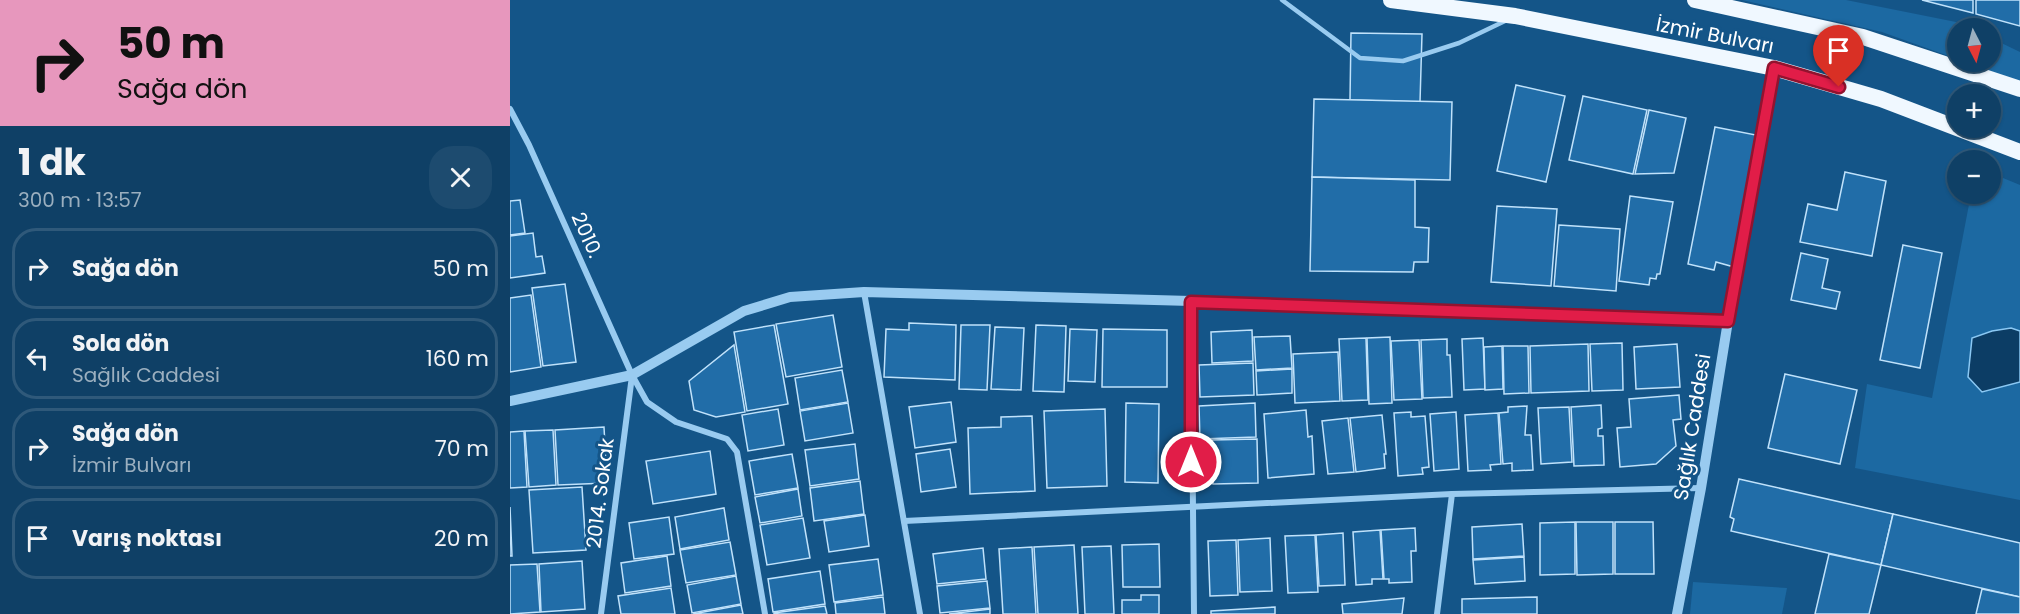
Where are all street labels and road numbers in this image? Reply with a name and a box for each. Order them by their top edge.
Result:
street label: İzmir Bulvarı [1654,10,1776,60]
street label: 2010. [565,208,609,262]
street label: Sağlık Caddesi [1667,352,1717,502]
street label: 2014. Sokak [579,435,621,550]

